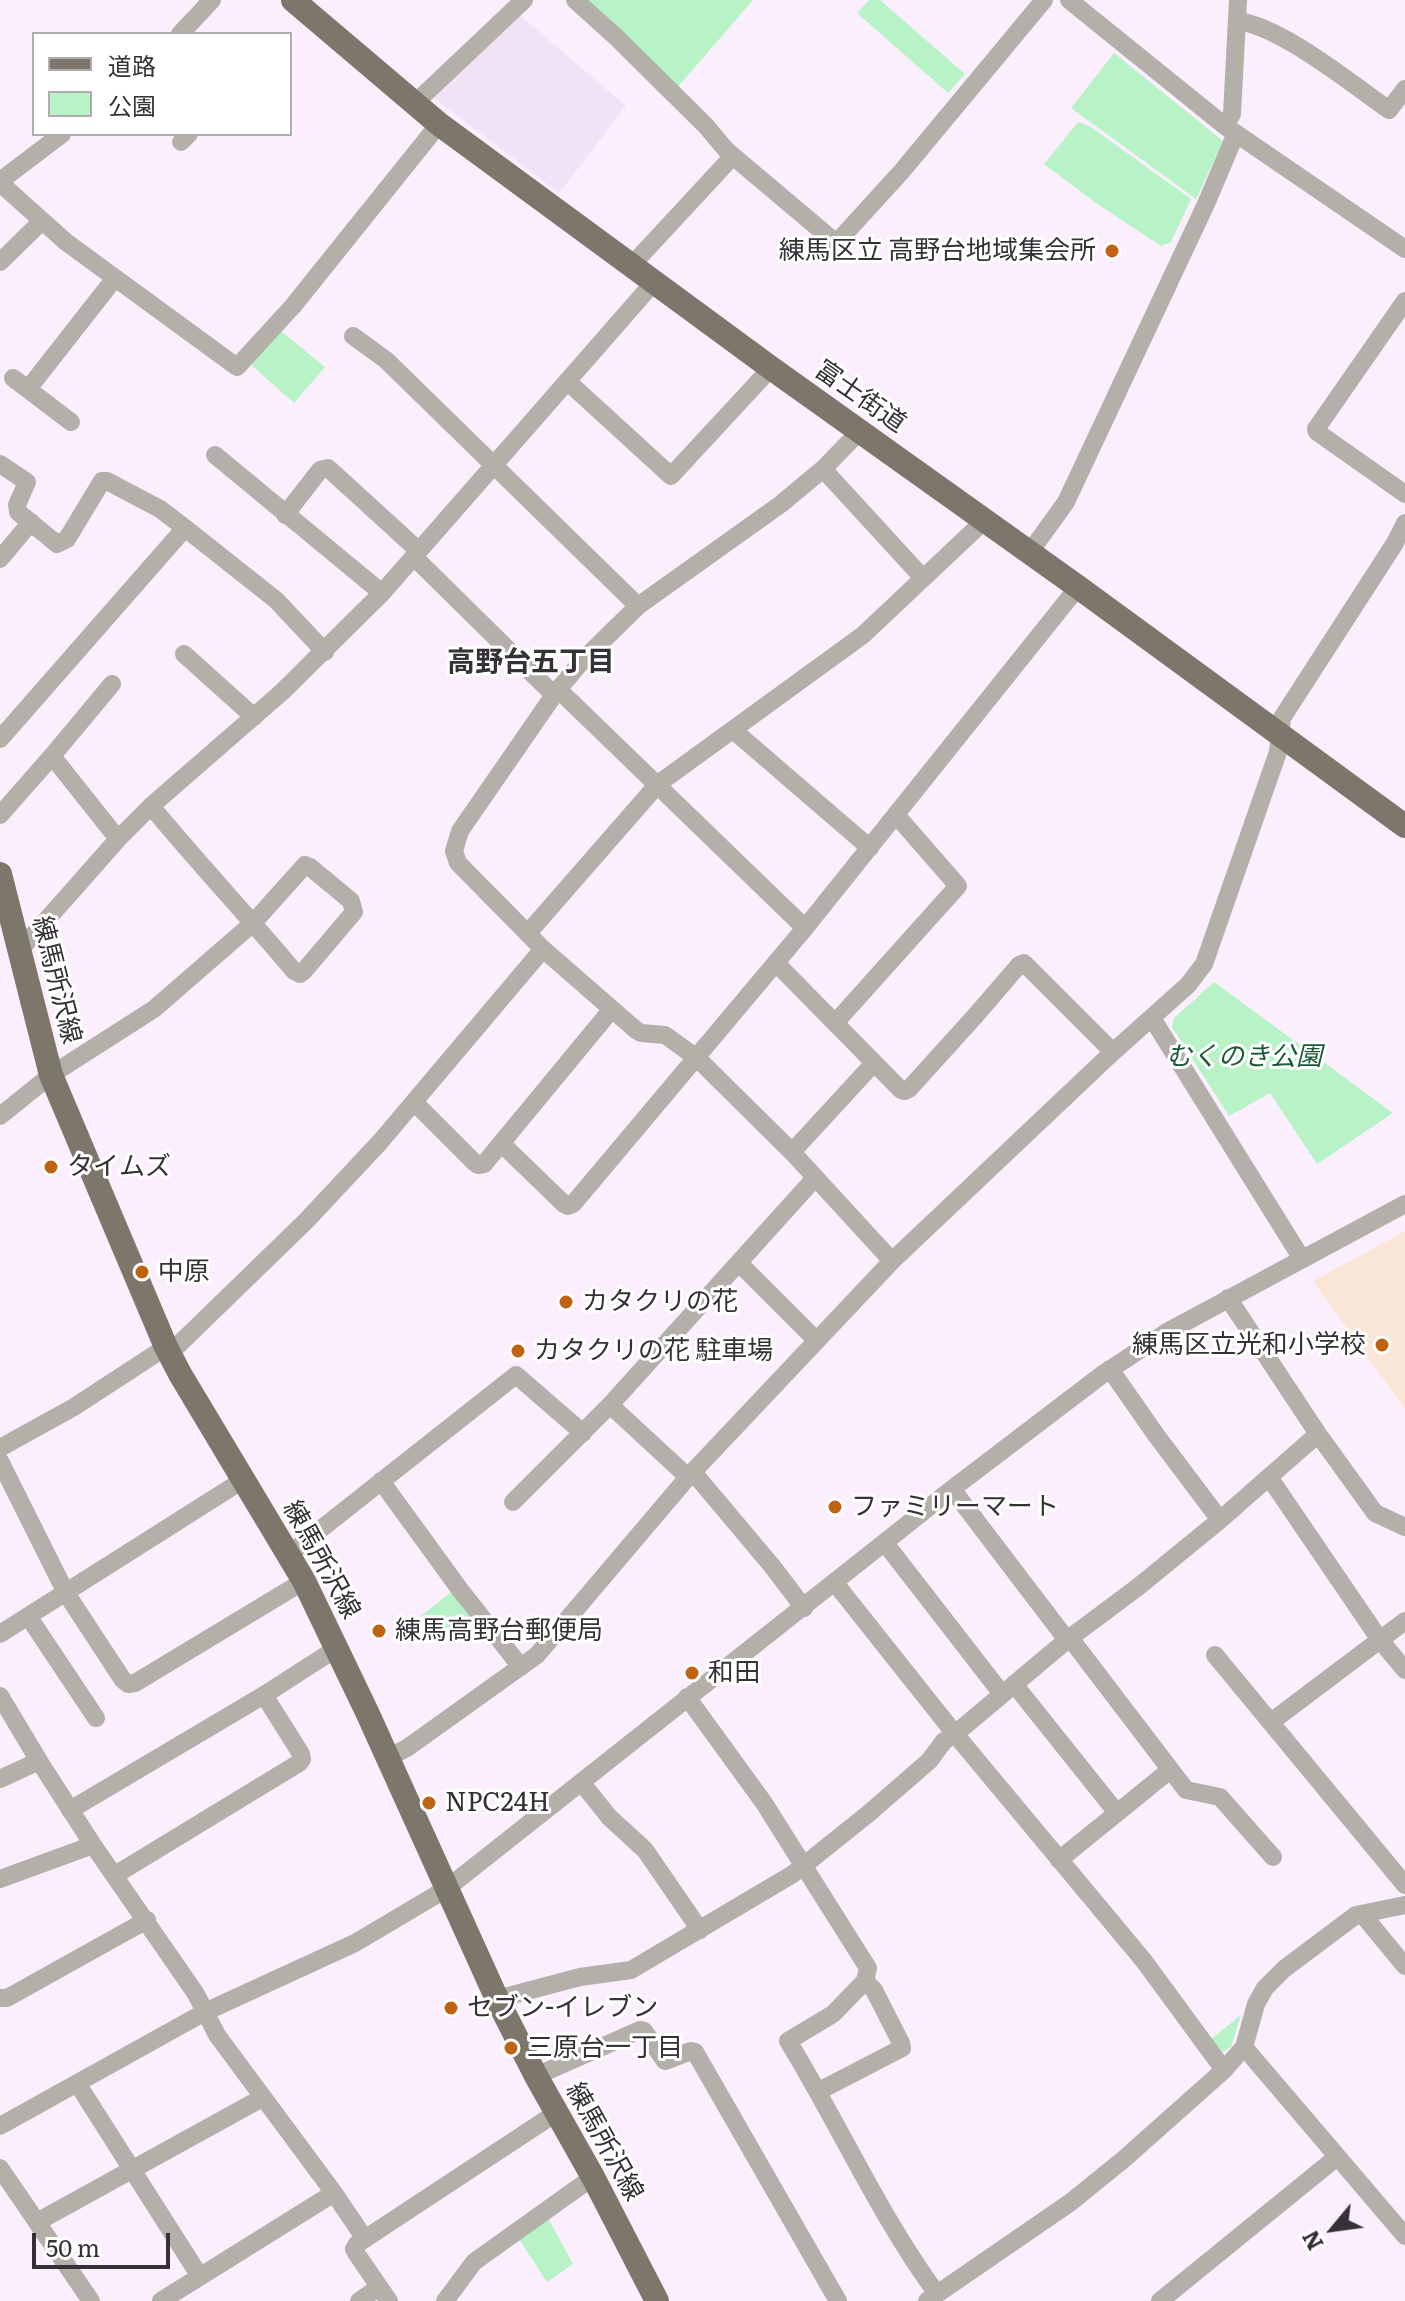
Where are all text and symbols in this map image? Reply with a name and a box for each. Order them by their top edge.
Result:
legend [32,32,292,136]
text: 道路 [108,47,156,82]
text: 公園 [108,87,156,122]
place label: 練馬区立 高野台地域集会所 [779,235,1096,267]
marker: 練馬区立 高野台地域集会所 [1103,242,1121,260]
street label: 富士街道 [808,354,912,440]
district label: 高野台五丁目 [447,646,615,680]
street label: 練馬所沢線 [25,913,87,1047]
park label: むくのき公園 [1166,1041,1322,1073]
place label: タイムズ [67,1151,171,1183]
marker: タイムズ [42,1158,60,1176]
place label: 中原 [158,1256,210,1288]
marker: 中原 [133,1263,151,1281]
place label: カタクリの花 [582,1286,738,1318]
marker: カタクリの花 [557,1293,575,1311]
place label: 練馬区立光和小学校 [1132,1329,1366,1361]
place label: カタクリの花 駐車場 [534,1335,773,1367]
marker: 練馬区立光和小学校 [1373,1336,1391,1354]
marker: カタクリの花 駐車場 [509,1342,527,1360]
place label: ファミリーマート [851,1491,1059,1523]
street label: 練馬所沢線 [276,1496,366,1624]
marker: ファミリーマート [826,1498,844,1516]
place label: 練馬高野台郵便局 [395,1615,603,1647]
marker: 練馬高野台郵便局 [370,1622,388,1640]
place label: 和田 [708,1657,760,1689]
marker: 和田 [683,1664,701,1682]
place label: NPC24H [445,1787,550,1819]
marker: NPC24H [420,1794,438,1812]
place label: セブン-イレブン [467,1992,658,2024]
marker: セブン-イレブン [442,1999,460,2017]
place label: 三原台一丁目 [527,2032,683,2064]
marker: 三原台一丁目 [502,2039,520,2057]
street label: 練馬所沢線 [559,2078,649,2206]
north arrow [1293,2189,1373,2269]
scale bar [36,2217,174,2267]
text: N [1293,2225,1330,2257]
text: 50 m [46,2229,100,2264]

